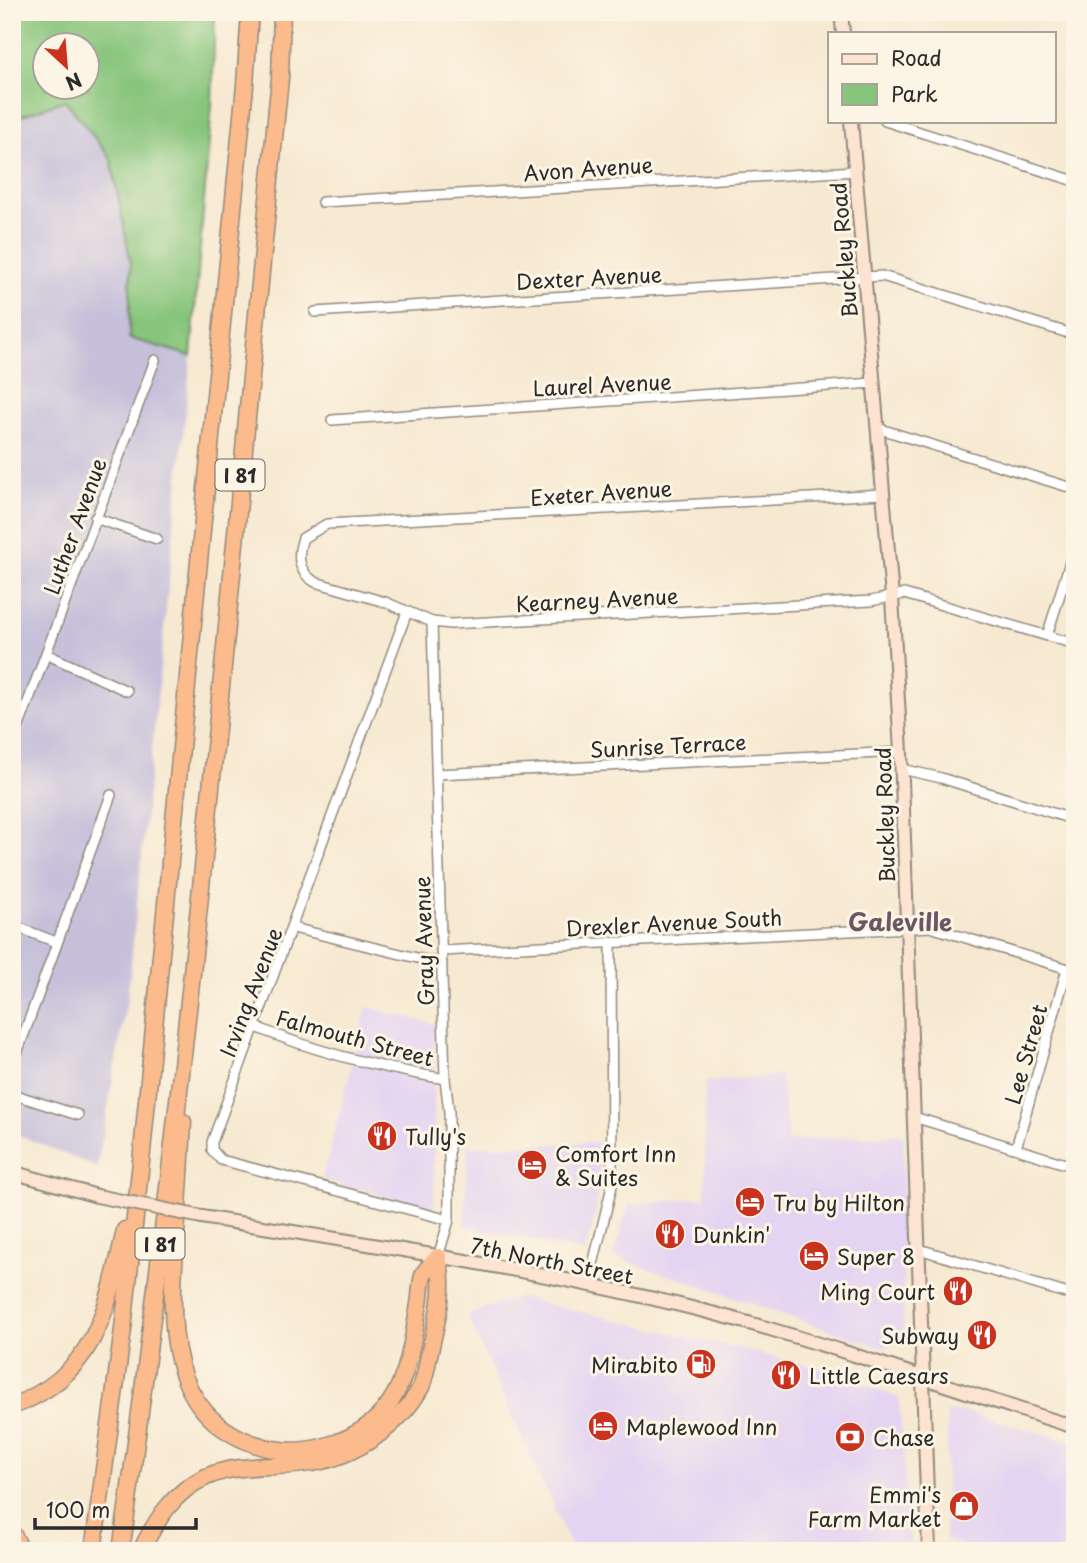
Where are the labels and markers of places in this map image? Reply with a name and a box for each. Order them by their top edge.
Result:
restaurant icon: Tully's [365,1119,399,1153]
place label: Tully's [405,1120,466,1152]
place label: Comfort Inn & Suites [555,1137,676,1193]
hotel icon: Comfort Inn & Suites [515,1148,549,1182]
hotel icon: Tru by Hilton [733,1185,767,1219]
place label: Tru by Hilton [773,1186,905,1218]
restaurant icon: Dunkin' [653,1217,687,1251]
place label: Dunkin' [693,1218,770,1250]
hotel icon: Super 8 [797,1239,831,1273]
place label: Super 8 [837,1240,915,1272]
restaurant icon: Ming Court [941,1274,975,1308]
place label: Ming Court [820,1275,935,1307]
restaurant icon: Subway [965,1318,999,1352]
place label: Subway [881,1319,959,1351]
fuel station icon: Mirabito [684,1347,718,1381]
place label: Mirabito [591,1348,678,1380]
restaurant icon: Little Caesars [769,1358,803,1392]
place label: Little Caesars [809,1359,948,1391]
hotel icon: Maplewood Inn [586,1409,620,1443]
place label: Maplewood Inn [626,1410,778,1442]
bank icon: Chase [833,1420,867,1454]
place label: Chase [873,1421,934,1453]
place label: Emmi's Farm Market [808,1478,941,1534]
shop icon: Emmi's Farm Market [947,1489,981,1523]

